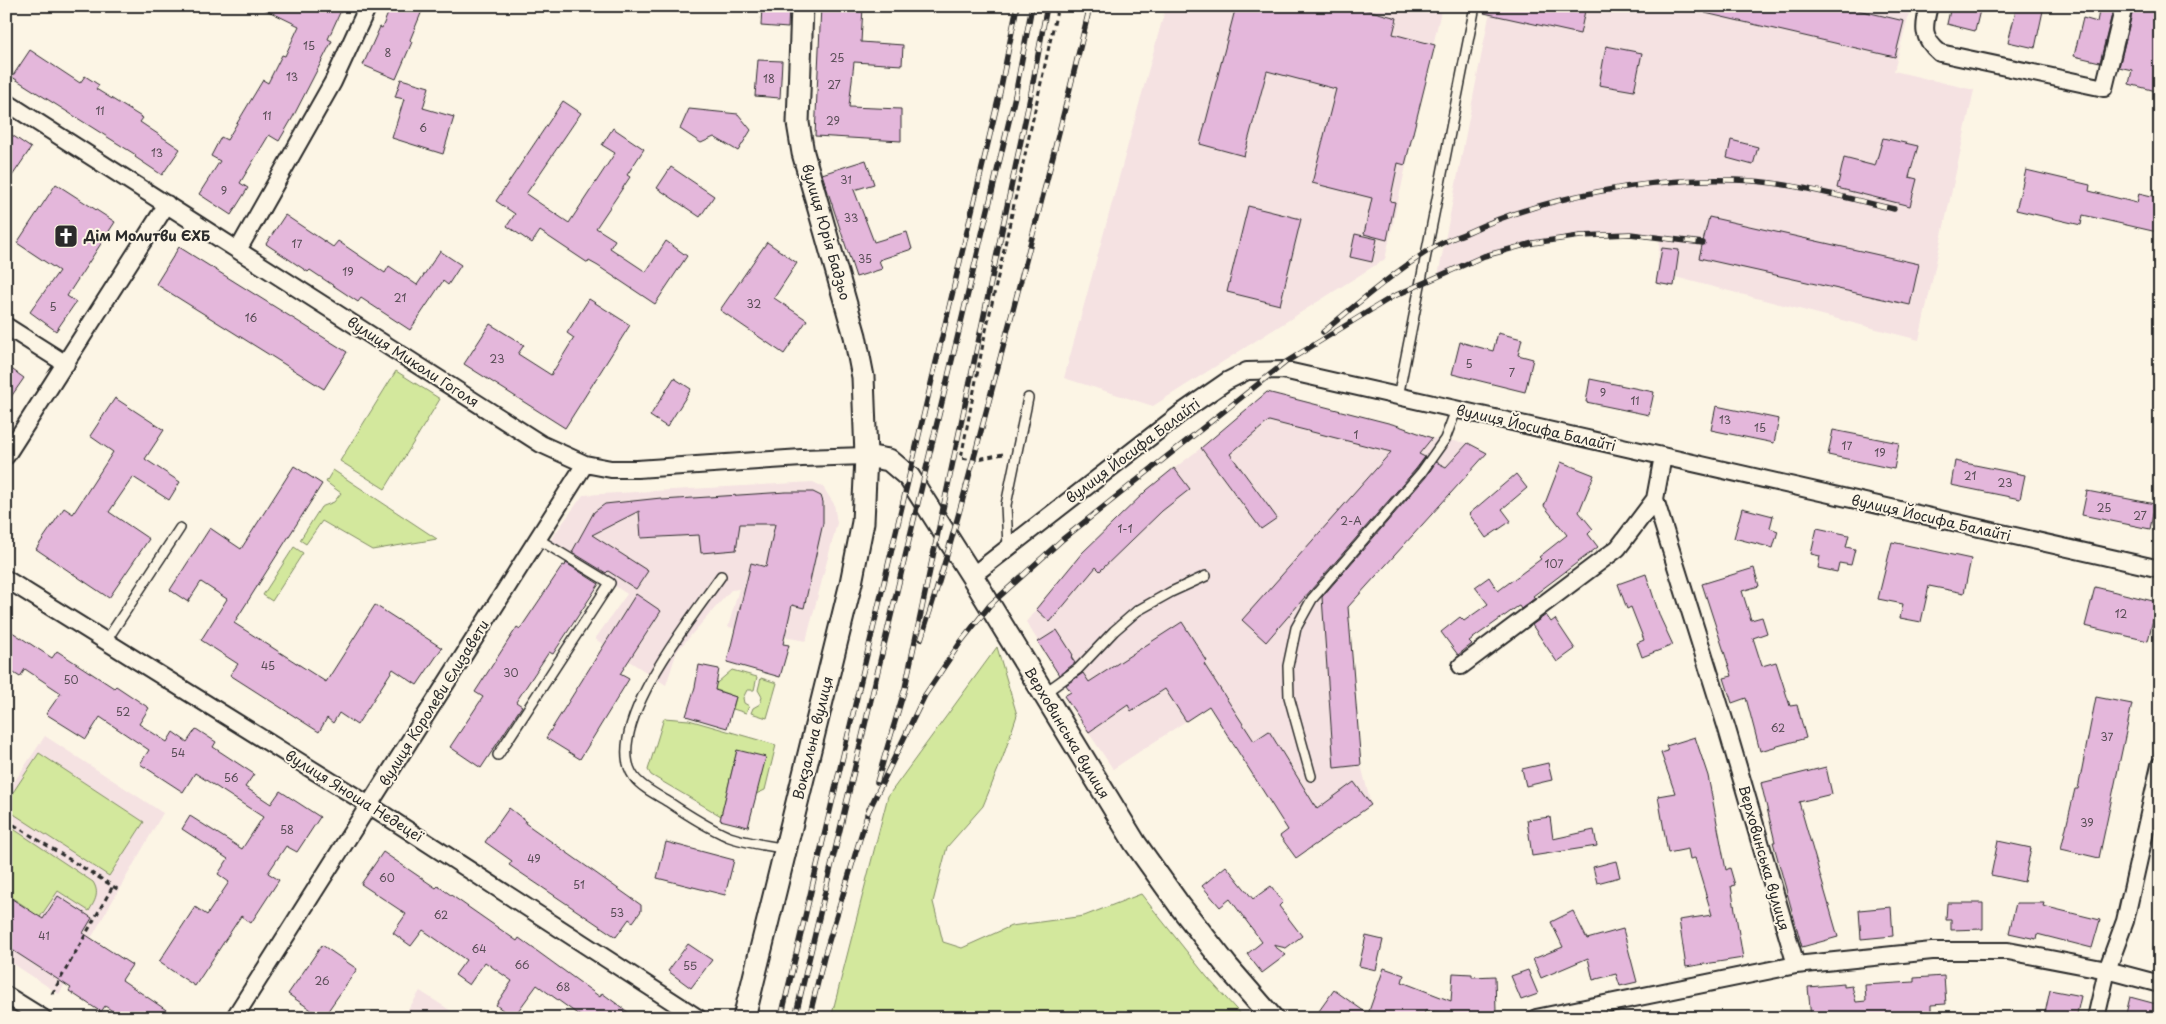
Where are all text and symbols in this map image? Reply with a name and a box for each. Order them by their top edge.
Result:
house number: 15 [303,37,315,54]
house number: 8 [385,44,392,61]
house number: 25 [830,49,844,66]
house number: 13 [286,68,298,85]
house number: 18 [763,70,775,87]
house number: 27 [827,76,841,93]
house number: 11 [95,102,105,119]
house number: 11 [262,107,272,124]
house number: 29 [826,112,840,129]
house number: 6 [419,119,427,136]
house number: 13 [151,144,163,161]
street label: вулиця Юрія Бадзьо [797,161,856,303]
house number: 31 [840,171,852,188]
house number: 9 [221,182,227,199]
house number: 33 [844,209,858,226]
church icon: Дім Молитви ЄХБ [53,223,79,249]
place label: Дім Молитви ЄХБ [83,225,211,246]
house number: 17 [292,235,303,252]
house number: 35 [858,250,872,267]
house number: 19 [342,263,354,280]
house number: 21 [394,289,406,306]
house number: 32 [747,295,762,312]
house number: 5 [49,298,57,315]
house number: 16 [245,309,258,326]
street label: вулиця Миколи Гоголя [343,311,483,412]
house number: 23 [490,350,504,367]
house number: 5 [1465,355,1473,372]
house number: 7 [1509,364,1515,381]
house number: 9 [1600,384,1606,401]
house number: 11 [1630,392,1640,409]
street label: вулиця Йосифа Балайті [1061,393,1204,508]
street label: вулиця Йосифа Балайті [1454,399,1618,456]
house number: 13 [1719,411,1731,428]
house number: 15 [1754,419,1766,436]
house number: 1 [1354,426,1359,443]
house number: 17 [1842,437,1853,454]
house number: 19 [1874,444,1886,461]
house number: 21 [1964,467,1976,484]
house number: 23 [1998,474,2012,491]
street label: вулиця Йосифа Балайті [1849,489,2013,546]
house number: 25 [2097,499,2111,516]
house number: 27 [2133,507,2147,524]
house number: 2-А [1340,512,1362,529]
house number: 1-1 [1117,520,1133,537]
house number: 107 [1545,555,1563,572]
house number: 12 [2115,605,2128,622]
street label: вулиця Королеви Єлизавети [374,615,494,790]
house number: 45 [261,657,275,674]
street label: Верховинська вулиця [1020,663,1115,803]
house number: 30 [503,664,519,681]
house number: 50 [63,671,79,688]
street label: Вокзальна вулиця [787,674,838,802]
house number: 52 [116,703,130,720]
house number: 62 [1771,719,1785,736]
house number: 37 [2101,728,2114,745]
house number: 54 [171,744,185,761]
street label: вулиця Яноша Недецеї [281,745,428,847]
house number: 56 [224,769,239,786]
street label: Верховинська вулиця [1734,783,1795,933]
house number: 39 [2080,814,2094,831]
house number: 58 [280,821,294,838]
house number: 49 [527,850,541,867]
house number: 60 [379,869,395,886]
house number: 51 [573,876,585,893]
house number: 53 [610,904,624,921]
house number: 62 [434,906,448,923]
house number: 41 [38,927,50,944]
house number: 64 [472,940,486,957]
house number: 66 [514,956,530,973]
house number: 55 [683,957,697,974]
house number: 26 [314,972,330,989]
house number: 68 [556,978,570,995]

